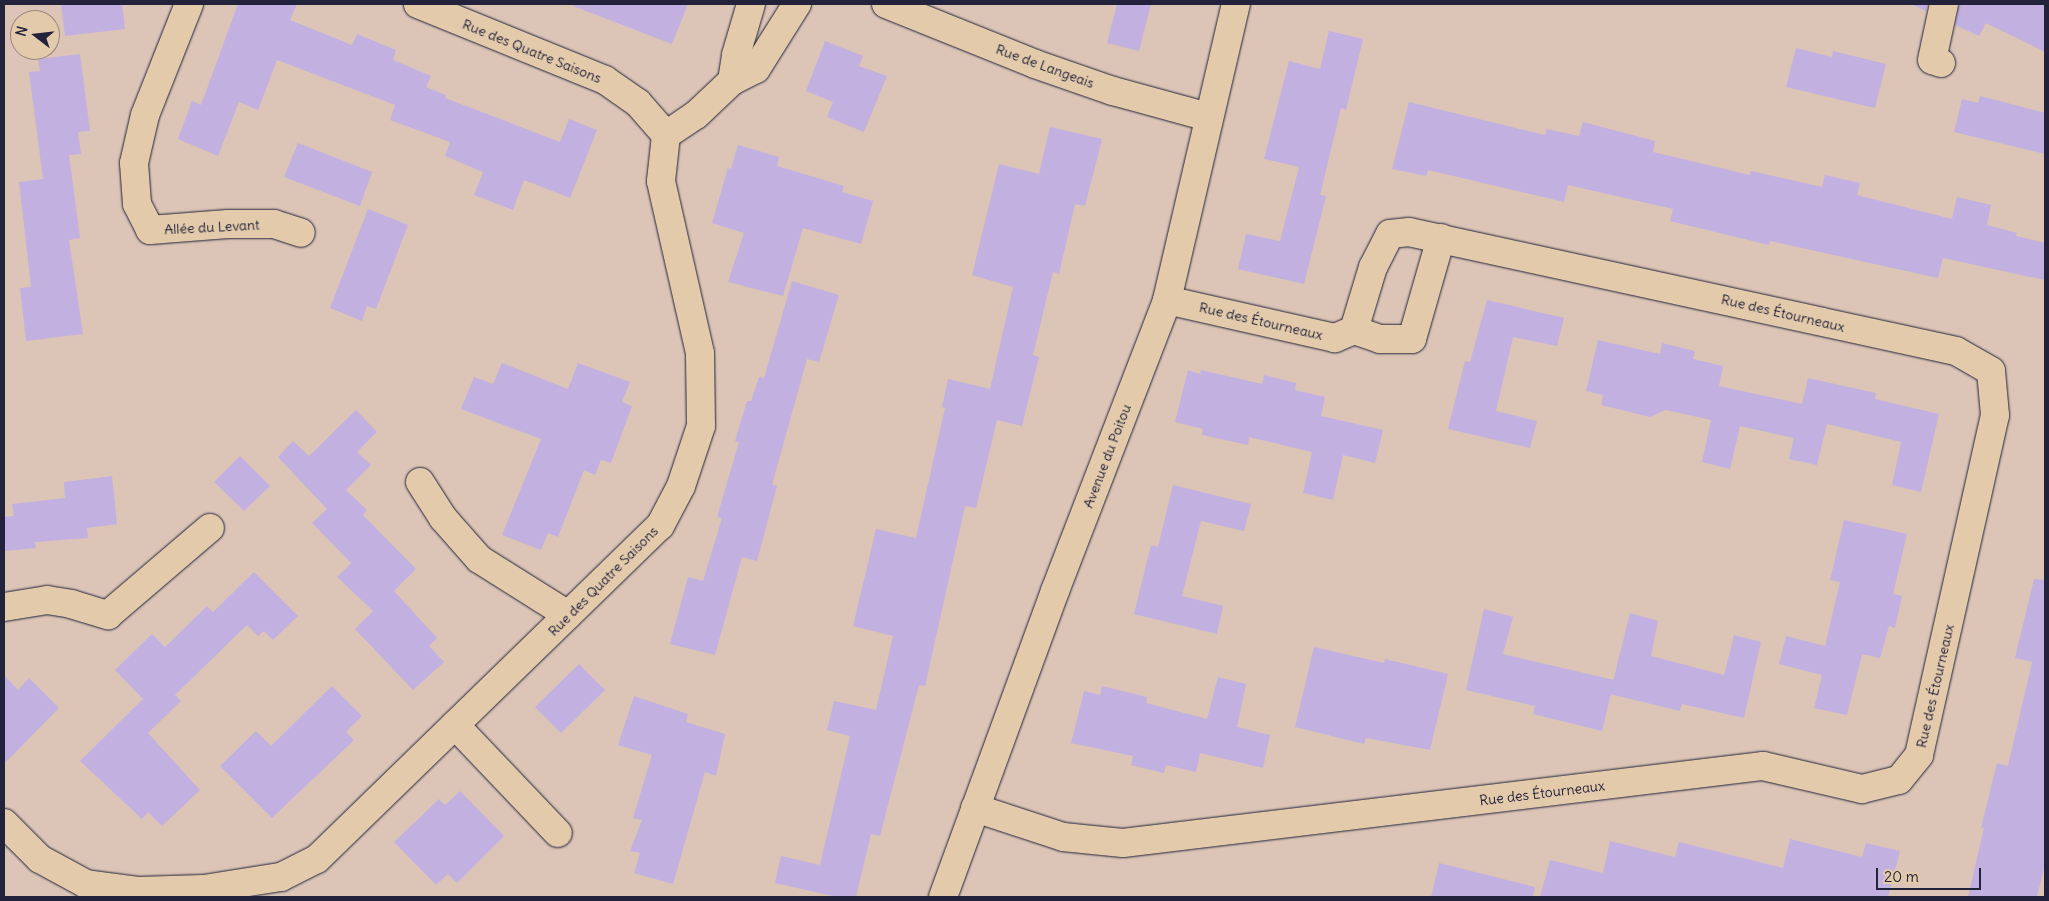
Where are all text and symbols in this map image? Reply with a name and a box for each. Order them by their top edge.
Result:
north arrow [10,10,60,60]
street label: Rue des Quatre Saisons [460,15,604,87]
text: N [12,24,32,38]
street label: Rue de Langeais [994,40,1096,92]
street label: Allée du Levant [164,216,260,238]
street label: Rue des Étourneaux [1720,291,1846,335]
street label: Rue des Étourneaux [1198,299,1324,343]
street label: Avenue du Poitou [1079,402,1135,510]
street label: Rue des Quatre Saisons [545,523,661,639]
street label: Rue des Étourneaux [1913,623,1957,749]
street label: Rue des Étourneaux [1478,777,1606,809]
scale bar [1879,858,1984,890]
text: 20 m [1884,867,1919,886]

